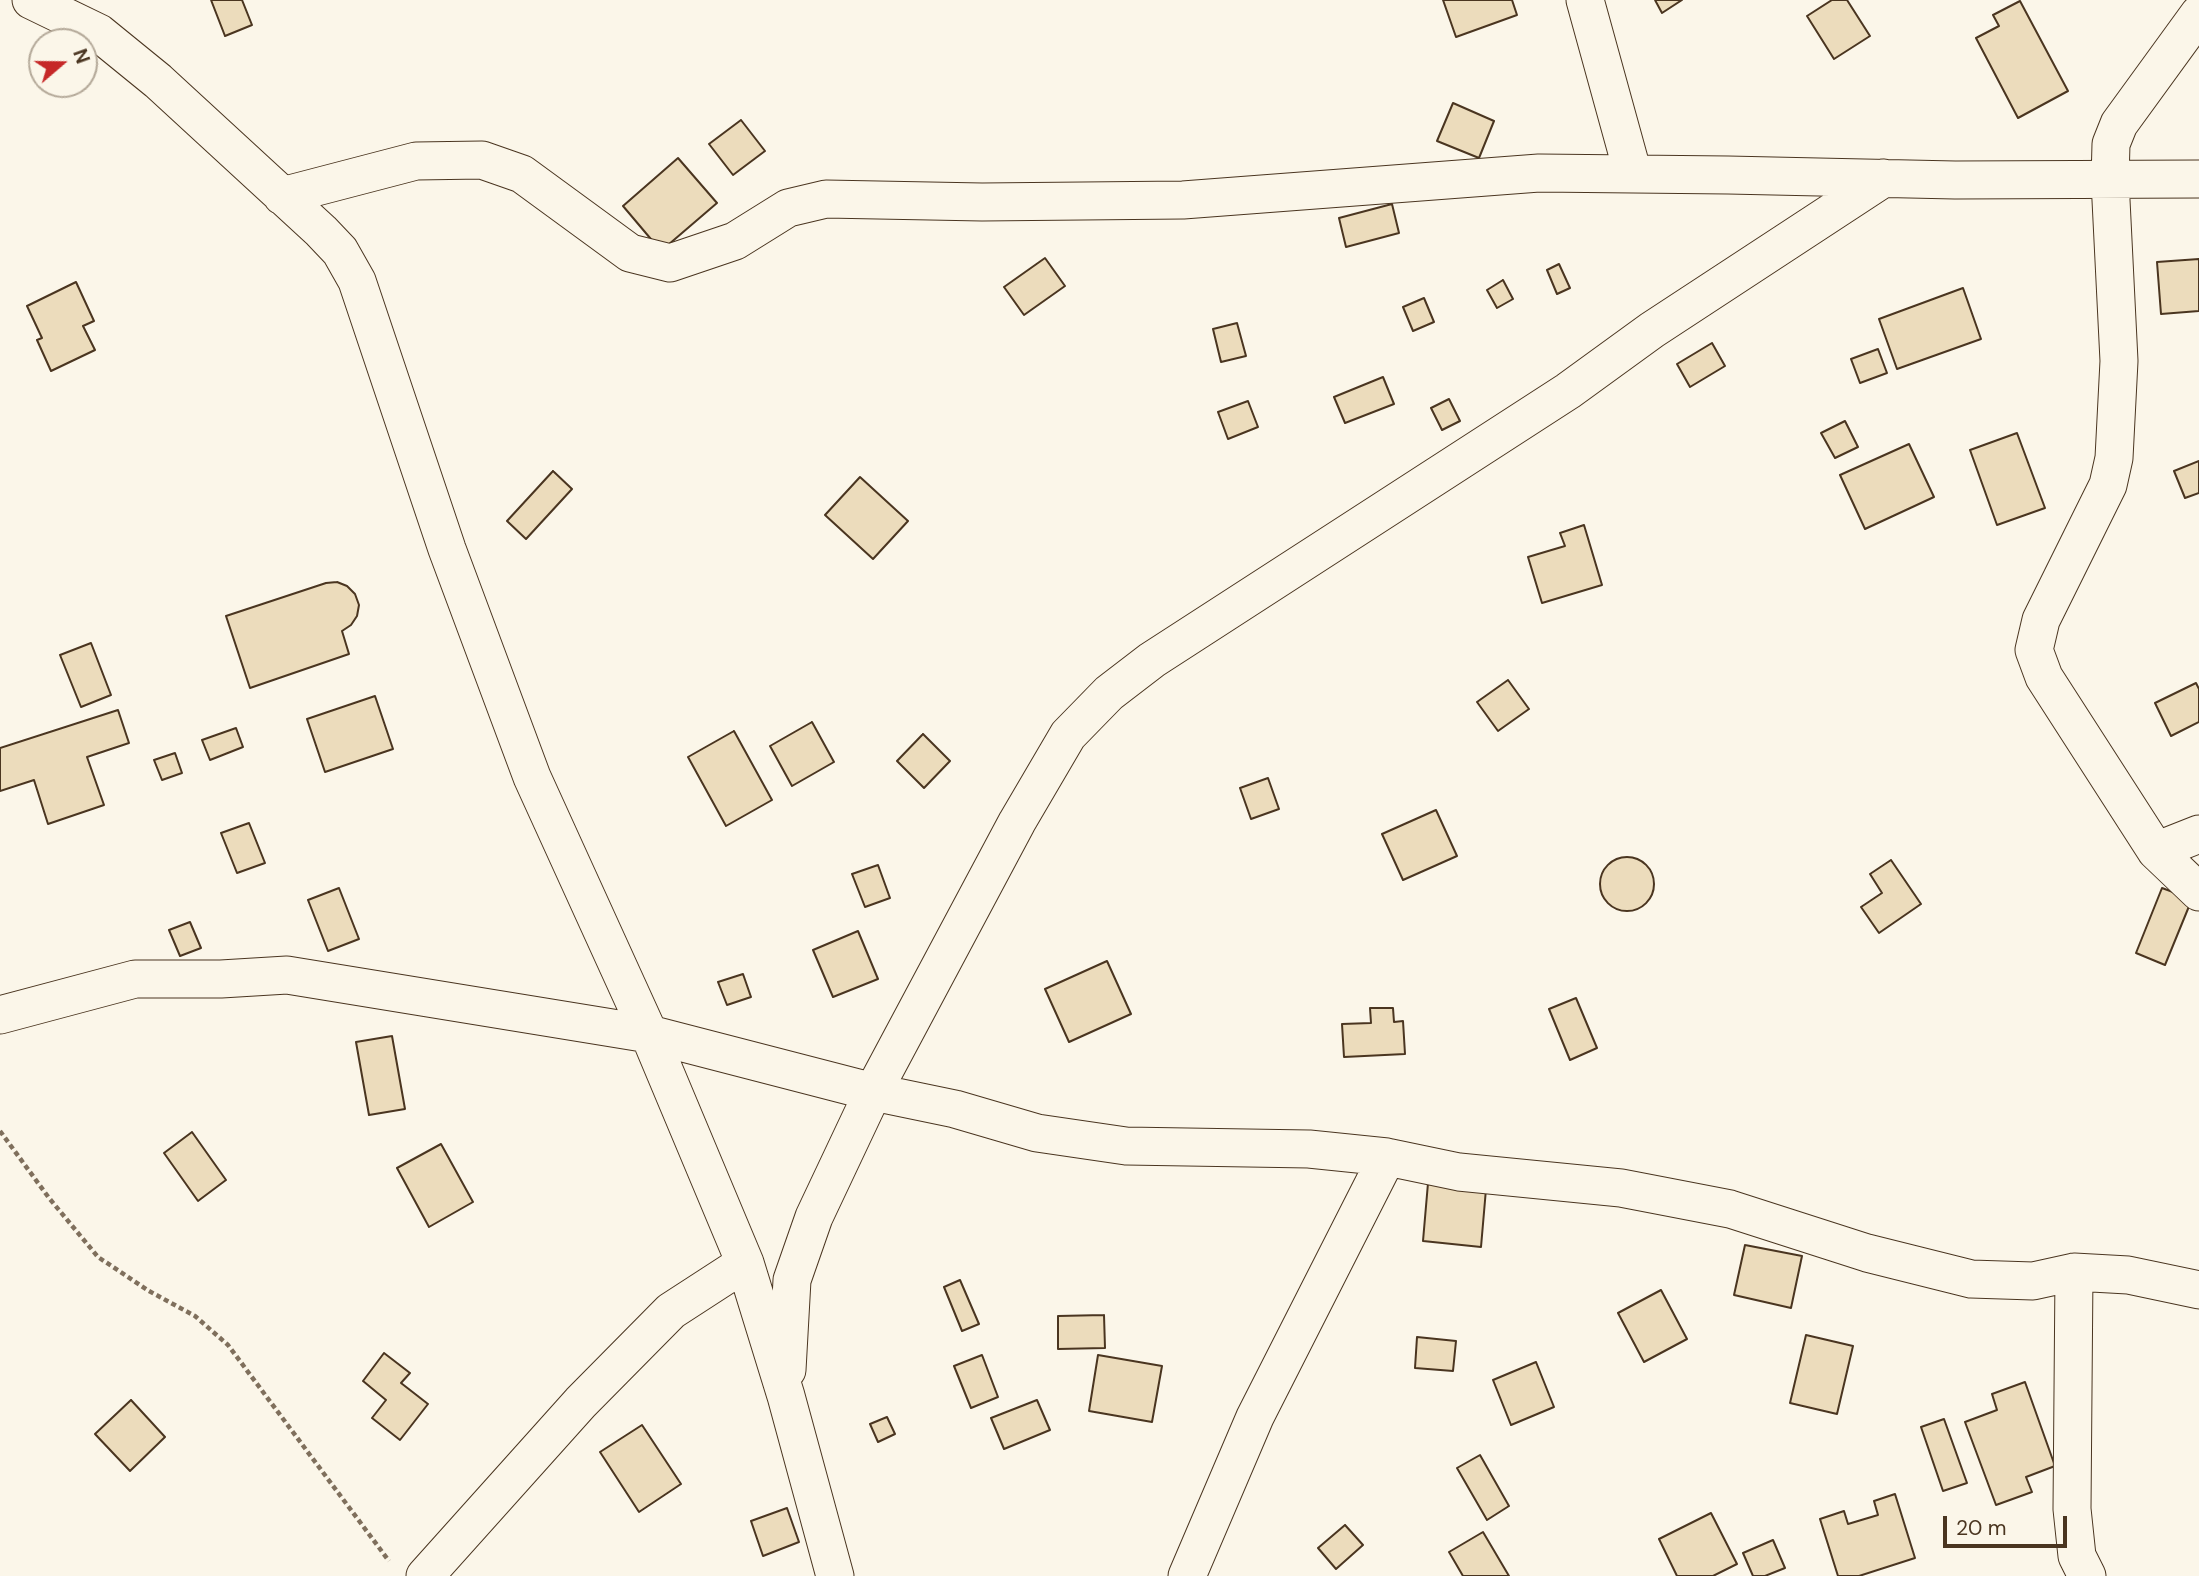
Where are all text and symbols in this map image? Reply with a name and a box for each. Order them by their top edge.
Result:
north arrow [28,28,98,98]
text: N [67,46,95,67]
scale bar [1947,1502,2071,1546]
text: 20 m [1956,1514,2007,1542]

